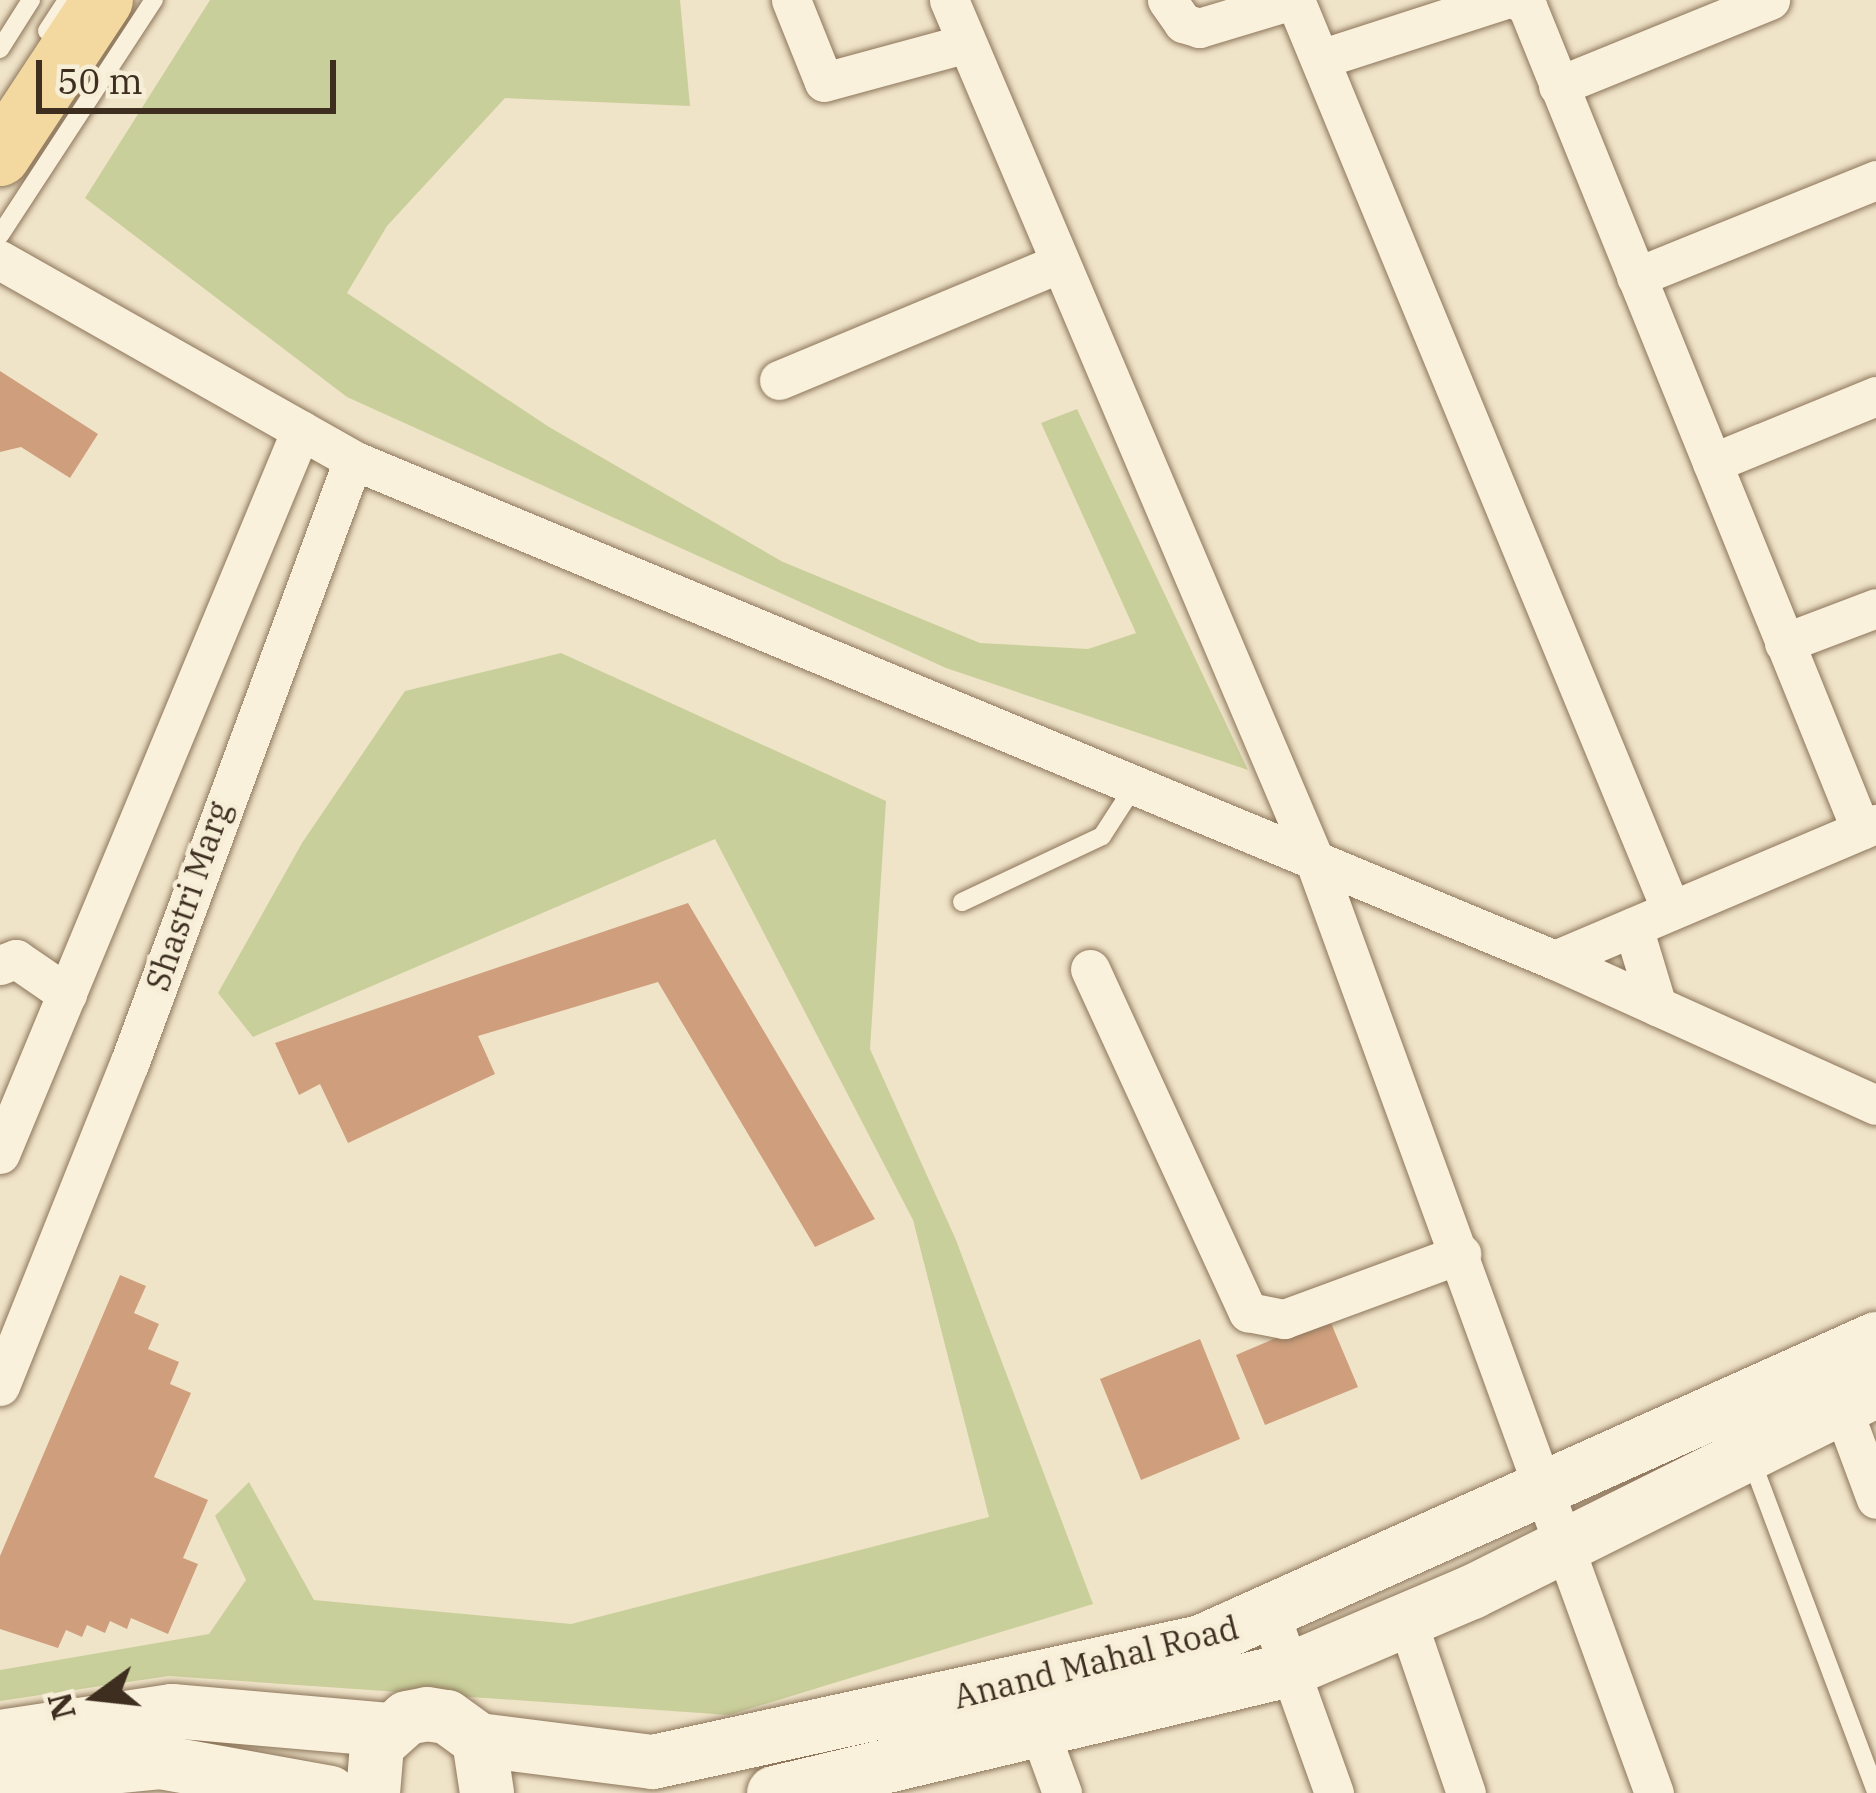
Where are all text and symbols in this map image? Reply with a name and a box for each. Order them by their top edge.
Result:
scale bar [42,36,342,110]
text: 50 m [57,57,143,104]
street label: Shastri Marg [137,796,239,996]
street label: Anand Mahal Road [949,1607,1243,1717]
north arrow [36,1637,156,1757]
text: N [37,1688,85,1725]

